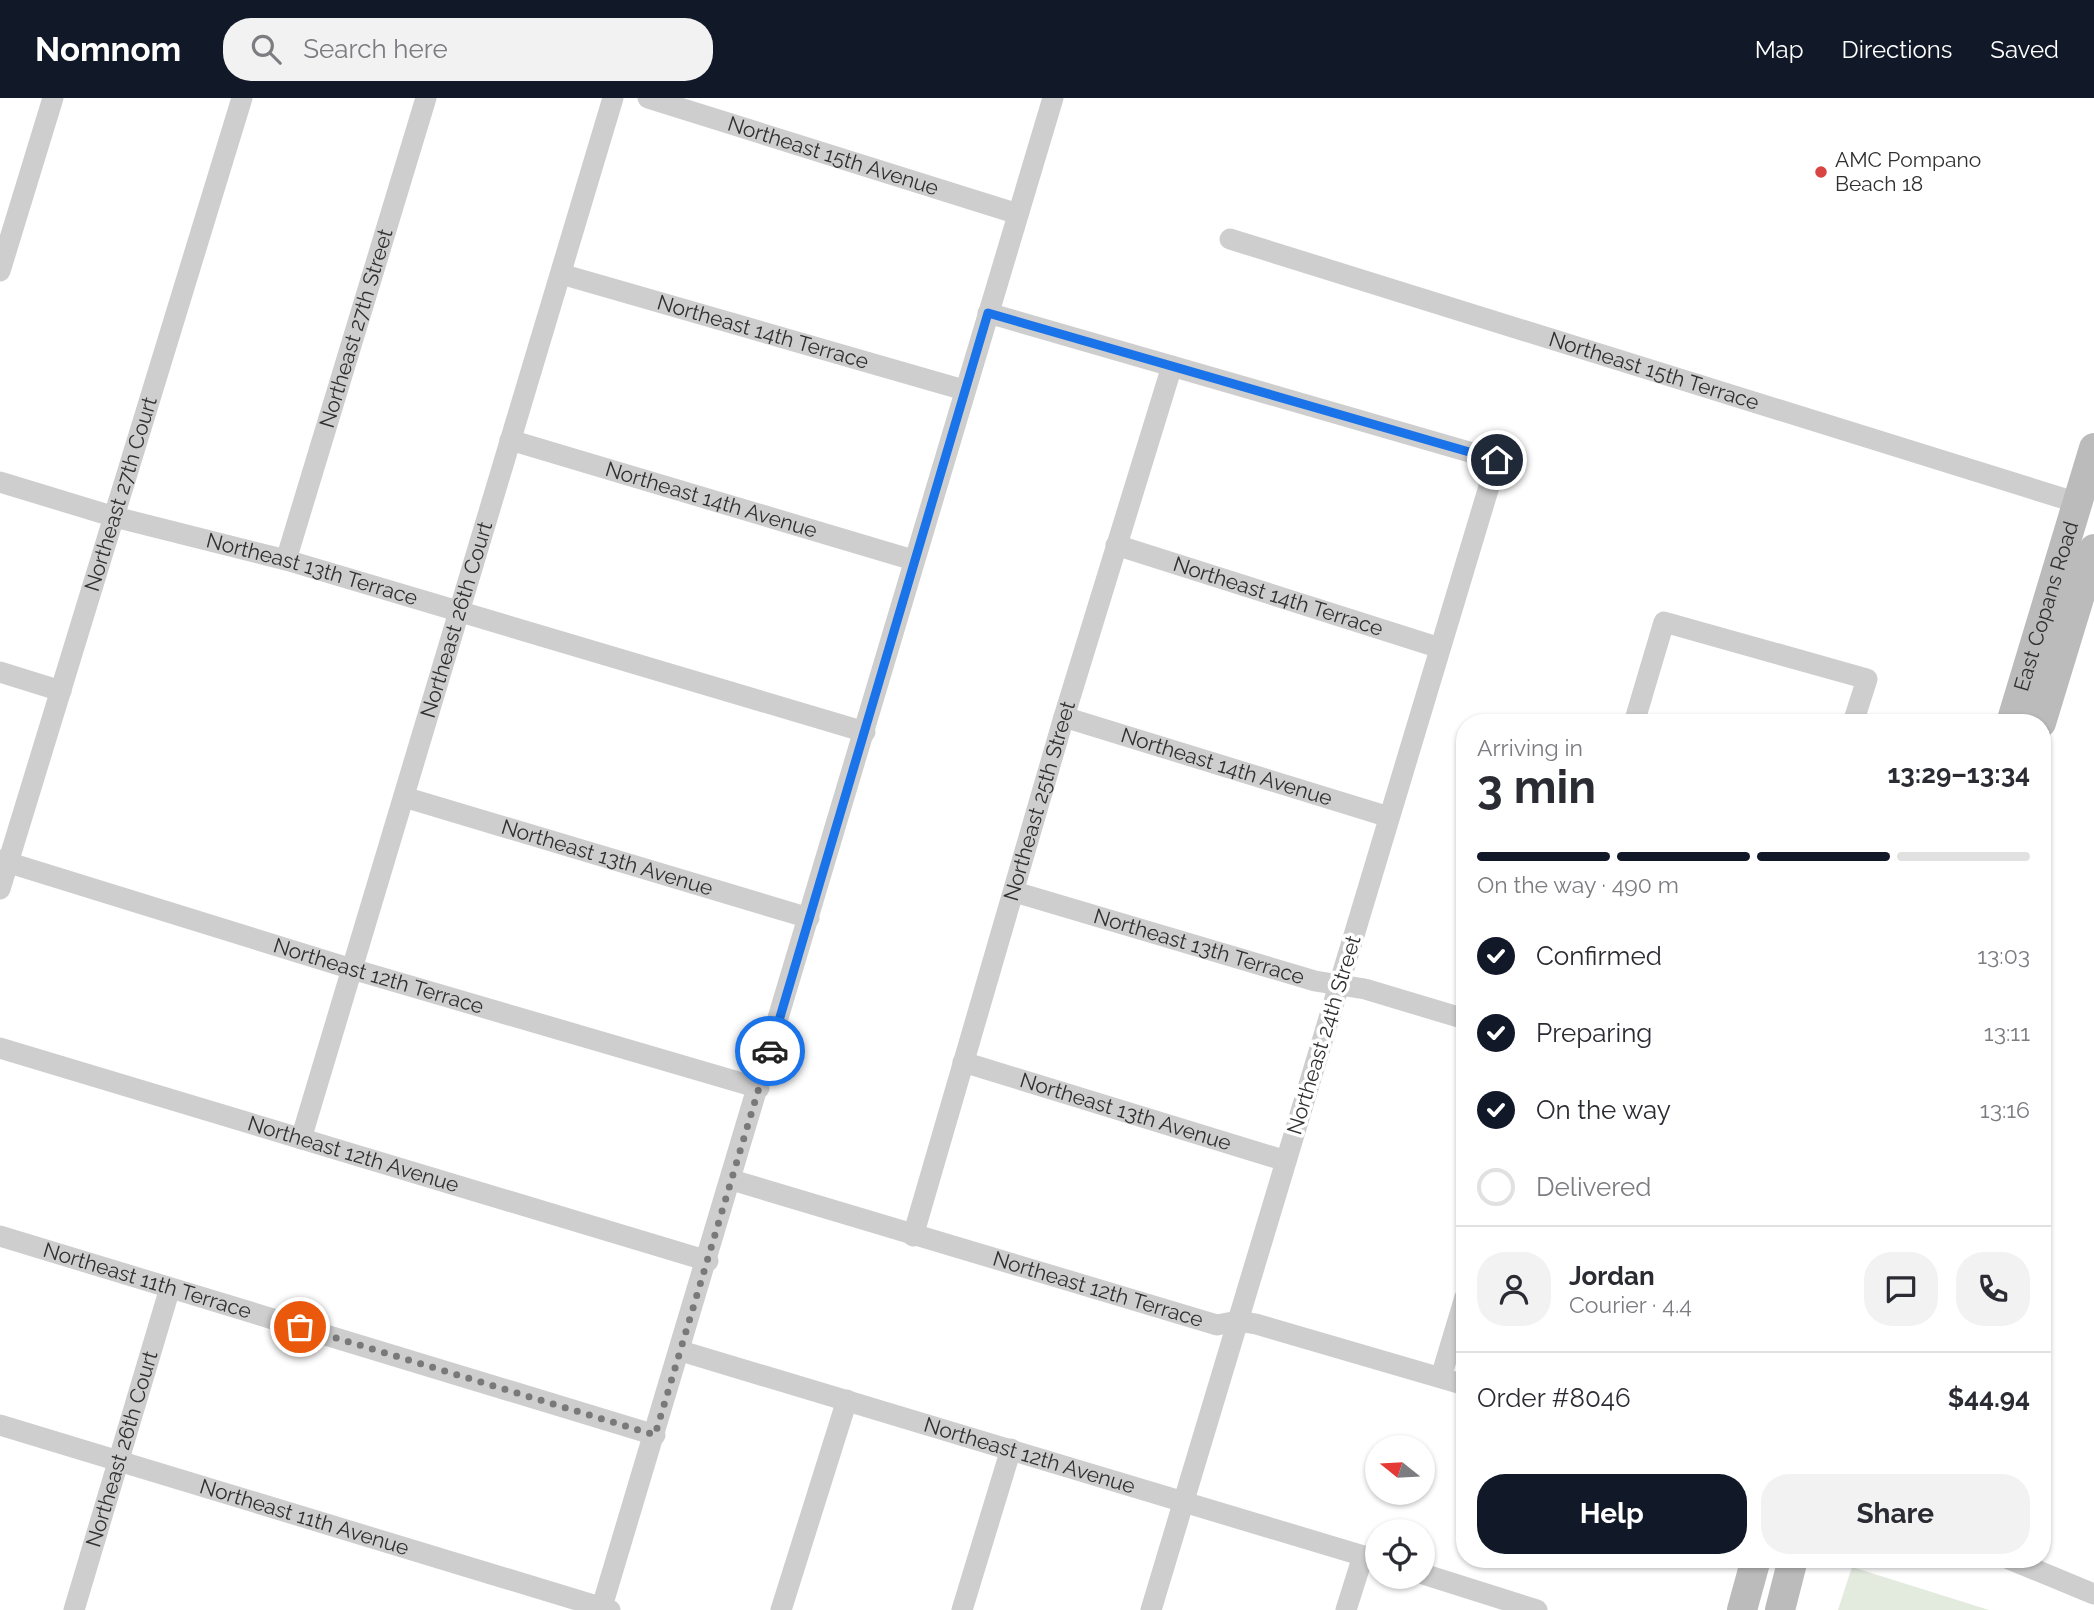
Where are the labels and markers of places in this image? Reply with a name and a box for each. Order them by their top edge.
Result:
place label: AMC Pompano Beach 18 [1835,147,1981,196]
marker: AMC Pompano Beach 18 [1813,164,1829,180]
pin [1467,430,1527,490]
pin [270,1297,330,1357]

